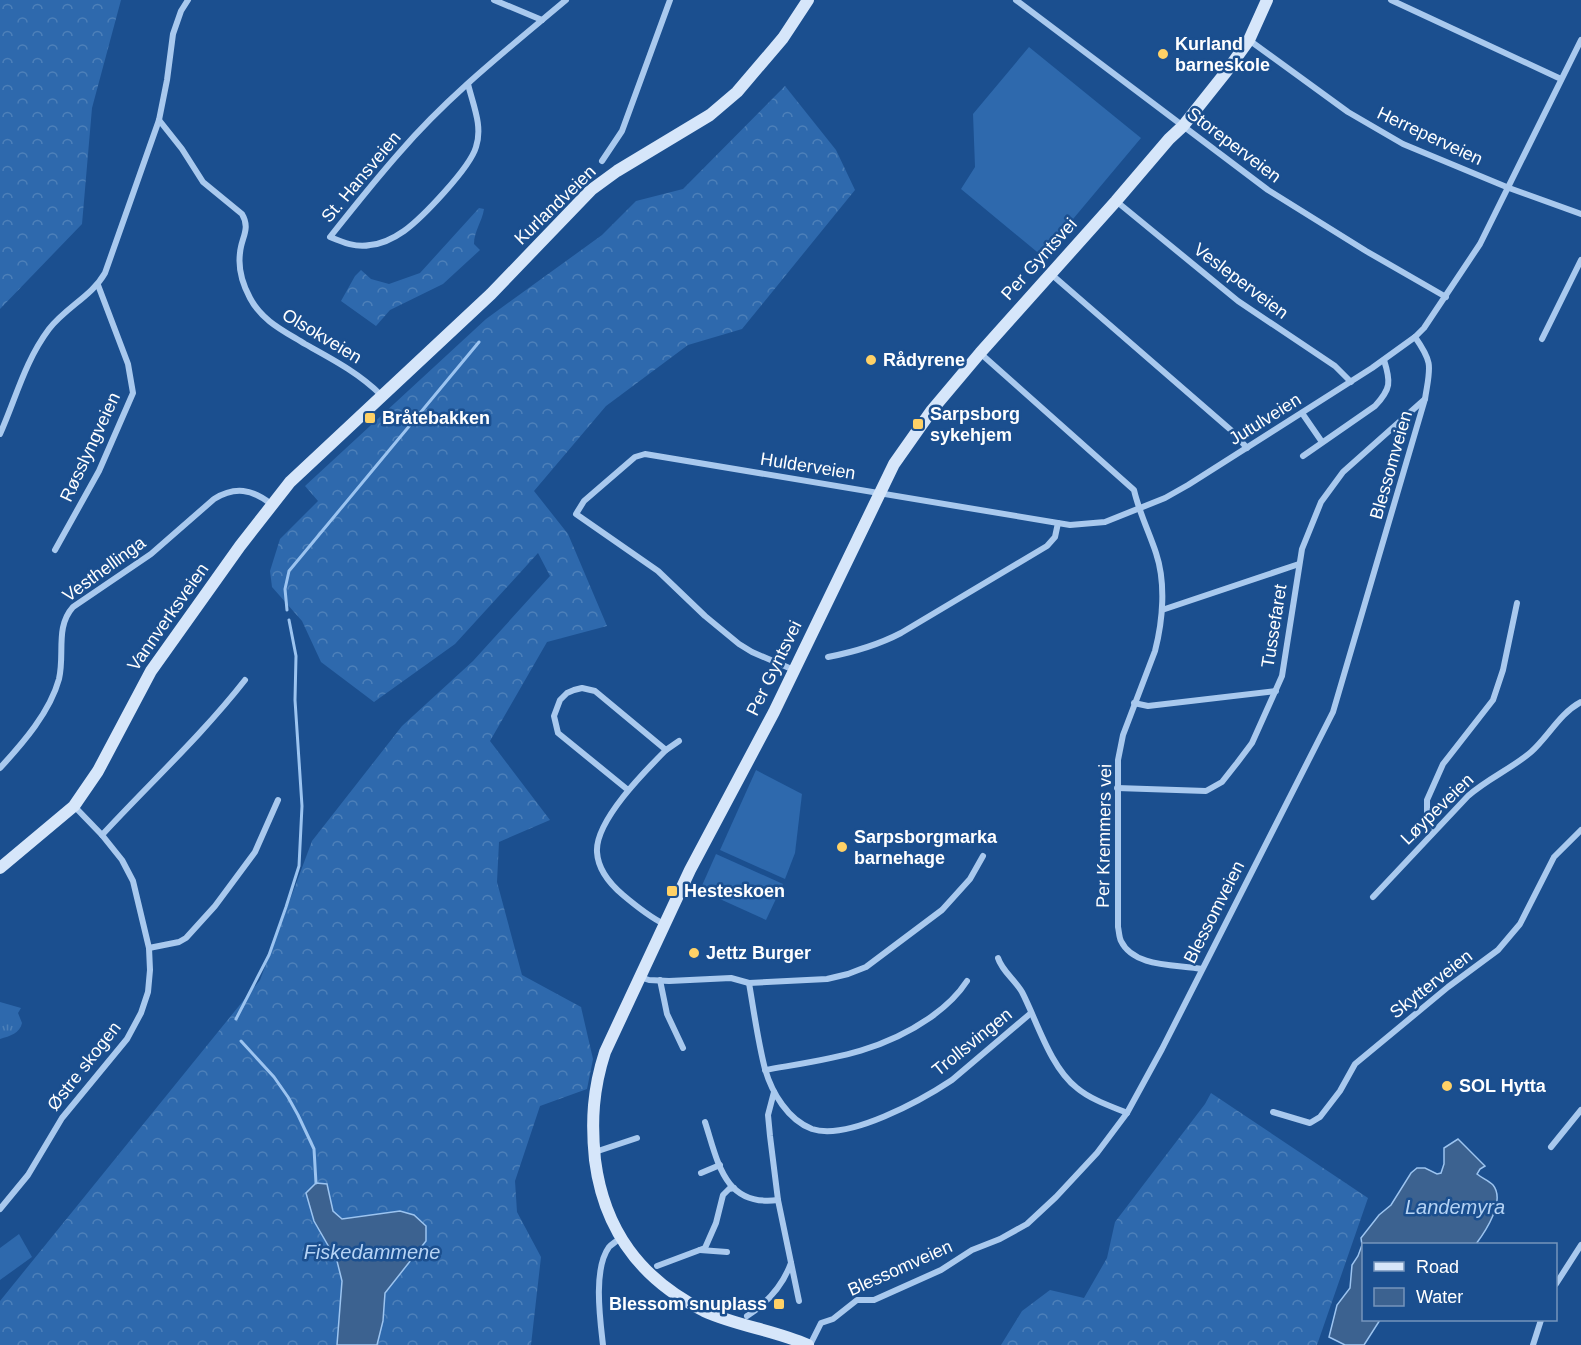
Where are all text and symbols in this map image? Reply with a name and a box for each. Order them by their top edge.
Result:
place label: Kurland barneskole [1175,34,1270,75]
marker: Kurland barneskole [1156,47,1170,61]
street label: Storeperveien [1183,103,1285,187]
street label: Herreperveien [1374,103,1486,169]
street label: St. Hansveien [317,128,405,226]
street label: Kurlandveien [510,161,600,249]
street label: Per Gyntsvei [997,214,1081,304]
street label: Vesleperveien [1190,239,1292,323]
street label: Olsokveien [279,304,365,368]
place label: Rådyrene [883,350,965,370]
marker: Rådyrene [864,353,878,367]
street label: Røsslyngveien [56,389,124,505]
street label: Jutulveien [1225,389,1305,449]
place label: Sarpsborg sykehjem [930,404,1020,445]
place label: Bråtebakken [382,408,490,428]
street label: Blessomveien [1366,408,1416,522]
marker: Bråtebakken [363,411,377,425]
marker: Sarpsborg sykehjem [911,417,925,431]
street label: Hulderveien [759,449,857,483]
street label: Vesthellinga [59,532,150,606]
street label: Vannverksveien [123,559,213,675]
street label: Tussefaret [1258,583,1290,669]
street label: Per Gyntsvei [742,617,806,719]
street label: Per Kremmers vei [1093,764,1115,908]
street label: Løypeveien [1397,769,1477,849]
place label: Sarpsborgmarka barnehage [854,827,998,868]
marker: Sarpsborgmarka barnehage [835,840,849,854]
street label: Blessomveien [1180,858,1248,966]
place label: Hesteskoen [684,881,785,901]
marker: Hesteskoen [665,884,679,898]
place label: Jettz Burger [706,943,811,963]
marker: Jettz Burger [687,946,701,960]
street label: Skytterveien [1386,946,1476,1022]
street label: Trollsvingen [928,1004,1016,1080]
street label: Østre skogen [43,1018,125,1114]
place label: SOL Hytta [1459,1076,1547,1096]
marker: SOL Hytta [1440,1079,1454,1093]
water label: Landemyra [1405,1196,1505,1218]
street label: Blessomveien [845,1236,955,1300]
water label: Fiskedammene [304,1241,440,1263]
legend [1362,1243,1557,1321]
text: Road [1416,1257,1459,1277]
text: Water [1416,1287,1463,1307]
place label: Blessom snuplass [609,1294,767,1314]
marker: Blessom snuplass [772,1297,786,1311]

